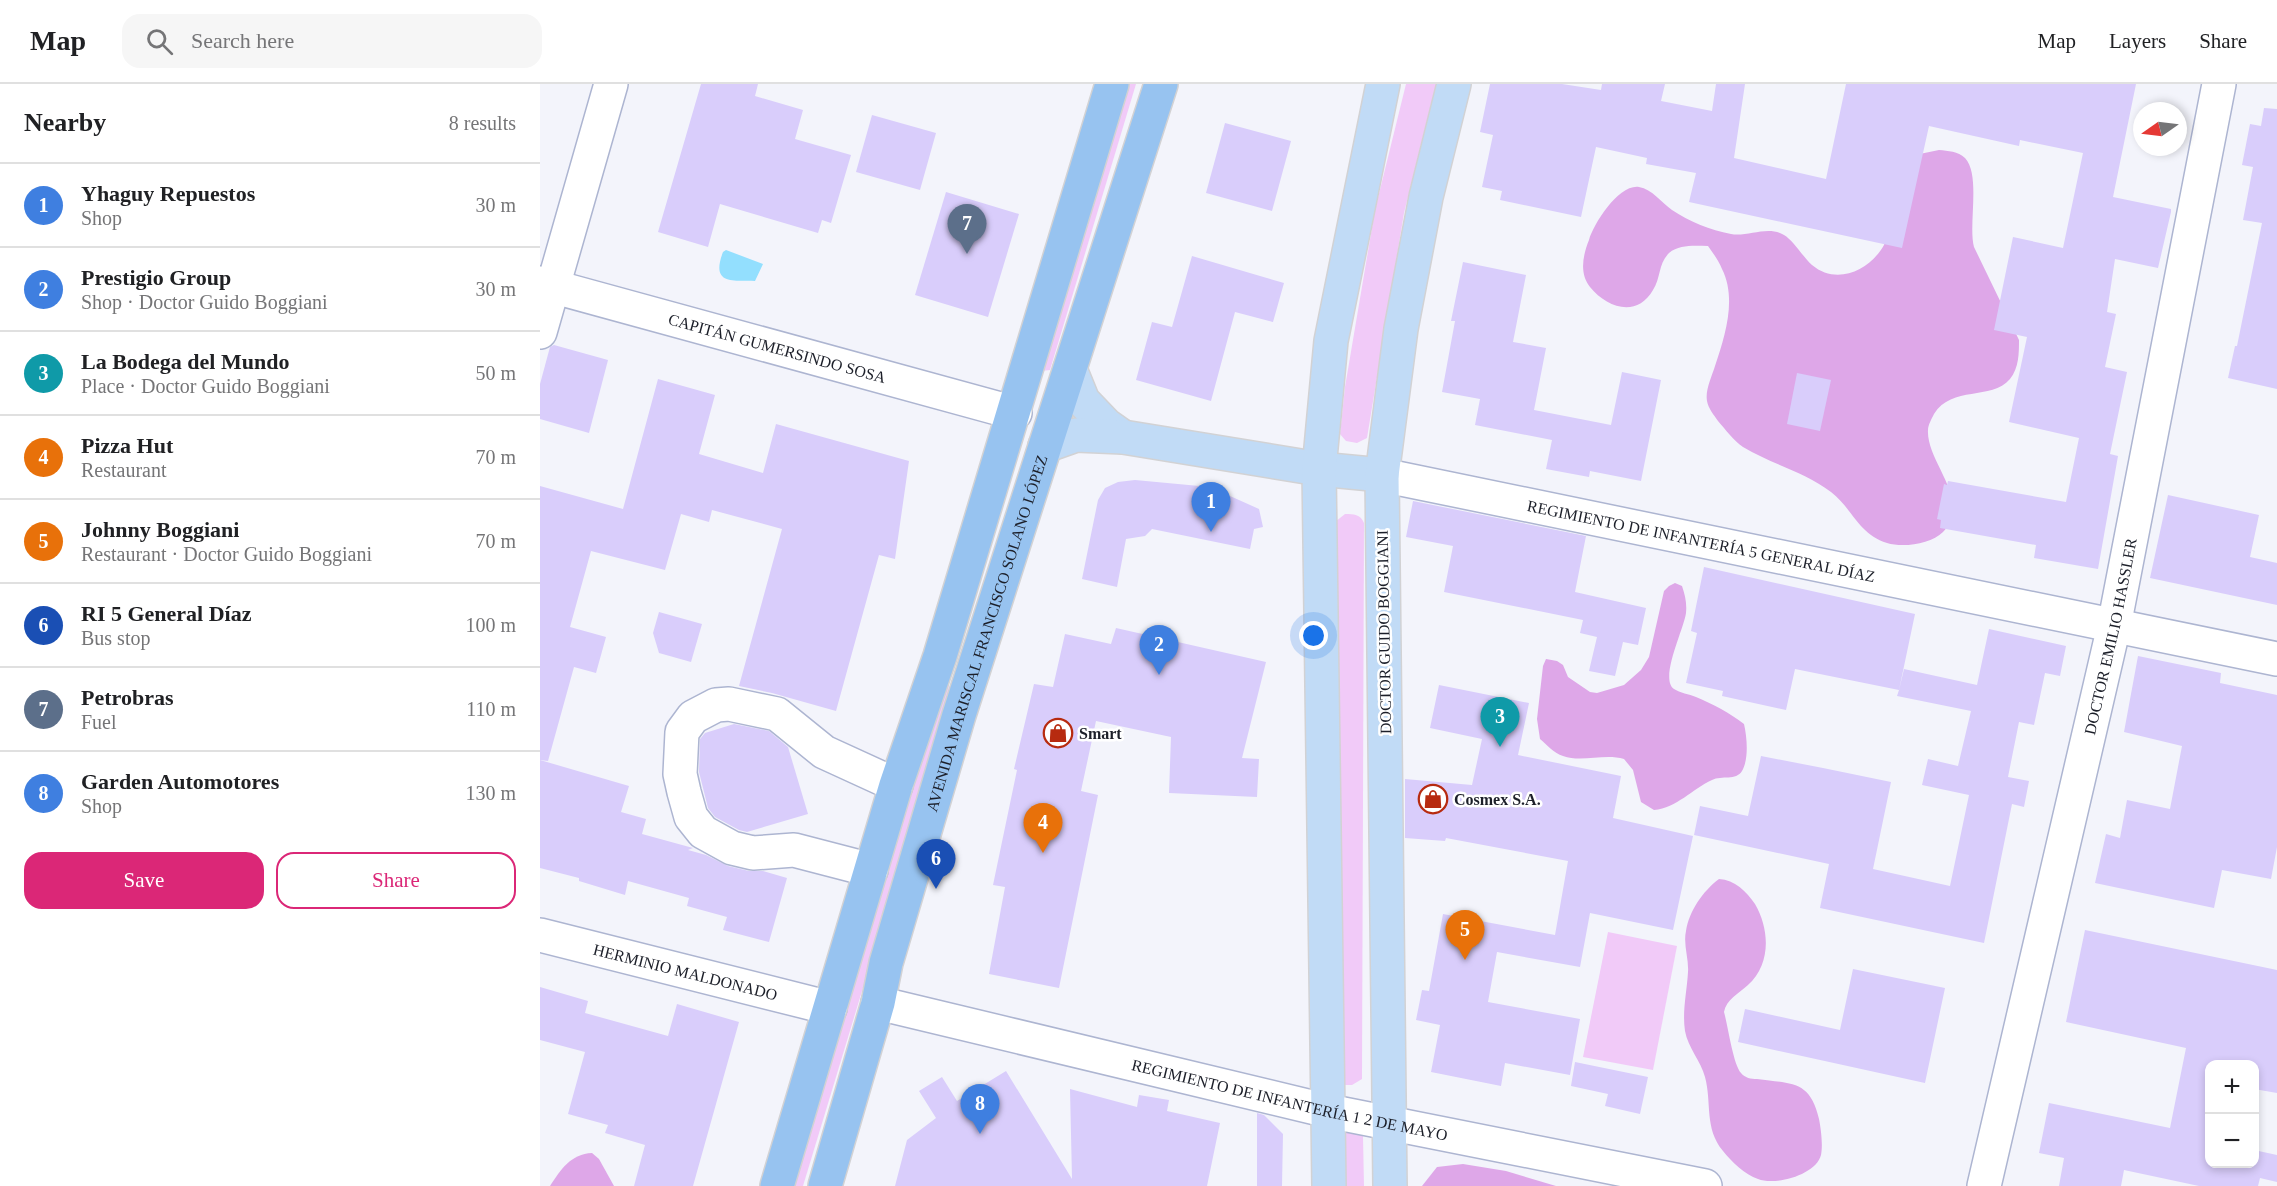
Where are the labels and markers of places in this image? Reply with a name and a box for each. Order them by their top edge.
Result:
pin: 7 [948,204,986,254]
pin: 1 [1192,482,1230,532]
pin: 2 [1140,626,1178,675]
pin: 3 [1480,698,1520,747]
shop icon: Smart [1042,717,1074,749]
place label: Smart [1079,725,1122,742]
shop icon: Cosmex S.A. [1417,783,1449,815]
place label: Cosmex S.A. [1454,791,1541,808]
pin: 4 [1024,804,1062,853]
pin: 6 [916,840,956,889]
pin: 5 [1446,910,1484,960]
pin: 8 [960,1084,1000,1134]

